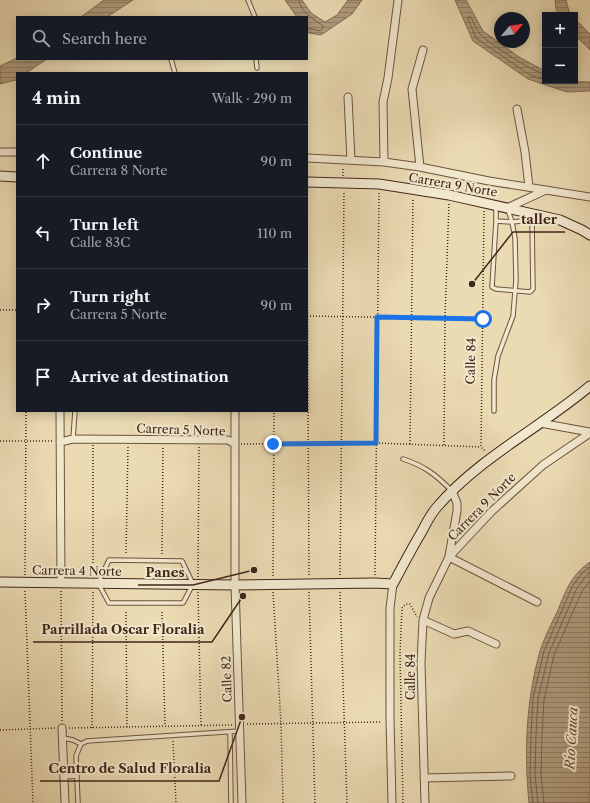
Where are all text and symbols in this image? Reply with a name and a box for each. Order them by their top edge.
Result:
north arrow [494,12,530,48]
map controls [542,12,578,84]
button: + [542,12,578,48]
search box [16,16,308,60]
icon: search [30,27,52,49]
text: Search here [62,29,147,48]
button: − [542,48,578,84]
text: 4 min [32,88,81,108]
text: Walk · 290 m [211,90,292,106]
text: Continue [70,143,142,162]
icon: ahead [32,150,54,172]
text: 90 m [261,153,292,169]
text: Carrera 8 Norte [70,162,167,178]
street label: Carrera 9 Norte [408,169,499,200]
callout: taller [513,207,565,232]
text: taller [521,211,558,227]
text: Turn left [70,215,139,234]
icon: left [32,222,54,244]
text: 110 m [257,225,292,241]
text: Calle 83C [70,234,130,250]
text: Turn right [70,287,150,306]
icon: right [32,294,54,316]
text: 90 m [261,297,292,313]
text: Carrera 5 Norte [70,306,167,322]
route start [474,310,492,328]
street label: Calle 84 [463,337,478,384]
icon: arrive [32,366,54,388]
text: Arrive at destination [70,367,229,386]
street label: Carrera 5 Norte [136,420,226,439]
route end [264,435,282,453]
street label: Carrera 9 Norte [445,469,519,544]
callout: Panes [138,560,193,585]
street label: Carrera 4 Norte [32,562,122,579]
text: Panes [146,564,184,580]
callout: Parrillada Oscar Floralia [33,617,212,642]
text: Parrillada Oscar Floralia [41,621,205,637]
street label: Calle 84 [403,654,418,700]
street label: Calle 82 [218,655,235,703]
water label: Río Cauca [561,706,581,771]
callout: Centro de Salud Floralia [40,756,219,781]
text: Centro de Salud Floralia [49,760,212,776]

